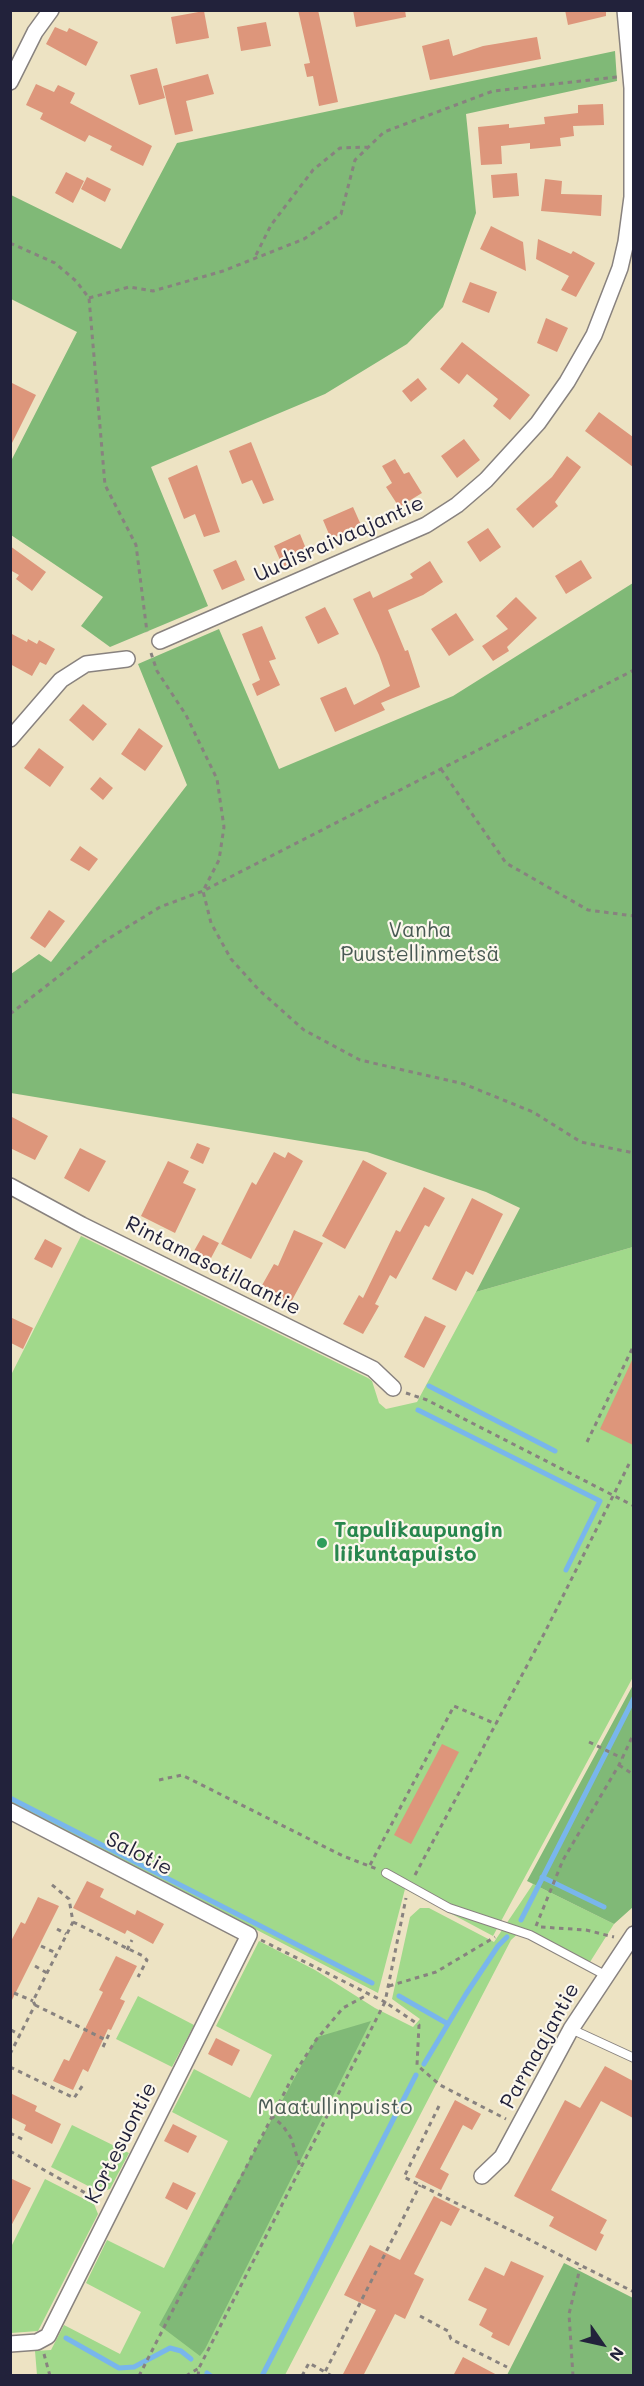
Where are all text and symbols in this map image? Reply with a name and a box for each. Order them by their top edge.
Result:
street label: Uudisraivaajantie [250,490,428,588]
park label: Vanha Puustellinmetsä [340,918,500,968]
street label: Rintamasotilaantie [121,1211,305,1321]
place label: Tapulikaupungin liikuntapuisto [334,1518,503,1568]
marker: Tapulikaupungin liikuntapuisto [315,1536,329,1550]
street label: Salotie [102,1827,176,1881]
street label: Parmaajantie [495,1979,585,2113]
street label: Kortesuontie [80,2078,162,2208]
park label: Maatullinpuisto [257,2095,413,2121]
north arrow [572,2314,632,2374]
text: N [605,2343,629,2365]

